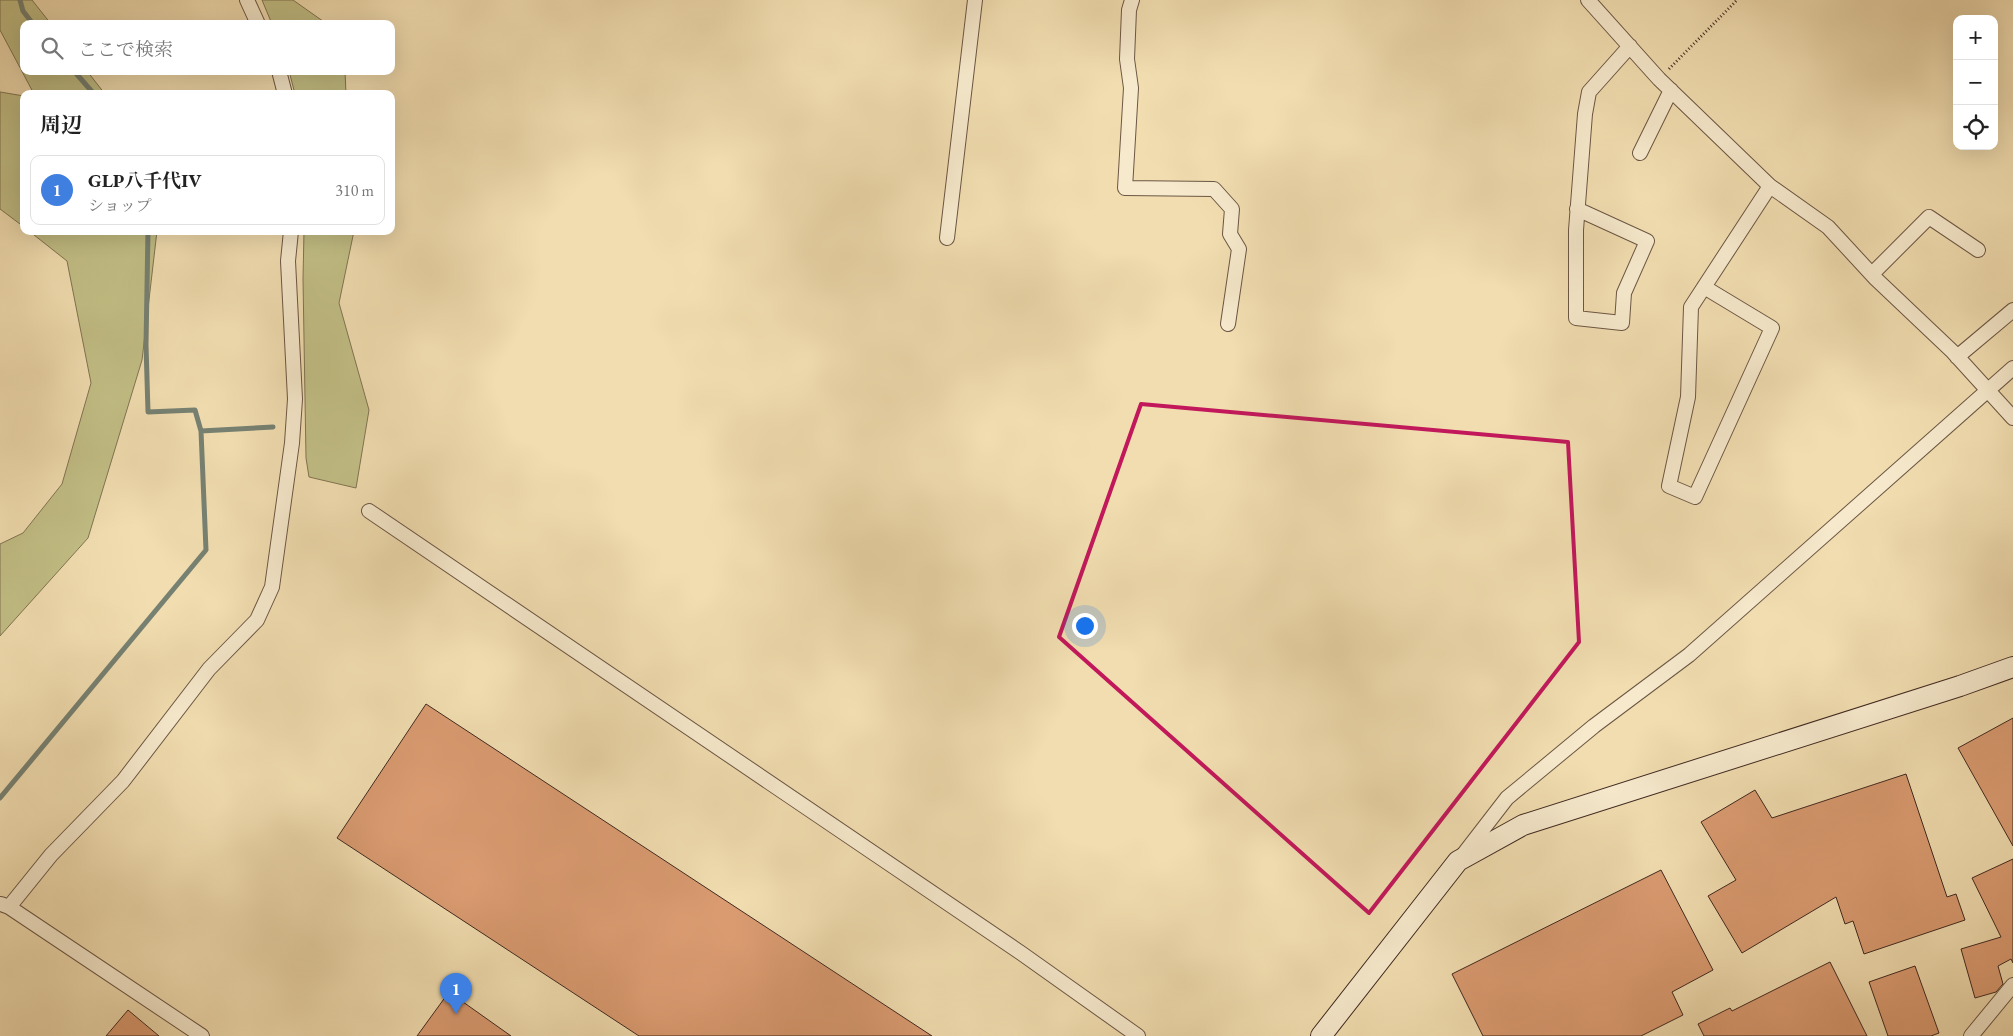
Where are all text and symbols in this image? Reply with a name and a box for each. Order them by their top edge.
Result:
map controls [1953,15,1998,150]
button: + [1953,15,1998,60]
search box [20,20,395,75]
icon: search [38,34,66,62]
text: ここで検索 [78,37,173,62]
button: − [1953,60,1998,105]
button: locate [1953,105,1998,150]
text: 周辺 [40,111,82,138]
text: GLP八千代Ⅳ [88,168,202,193]
text: 1 [53,180,61,201]
text: 310 m [335,180,374,201]
text: ショップ [88,195,152,216]
your location [1072,613,1098,639]
pin: 1 [440,973,472,1014]

